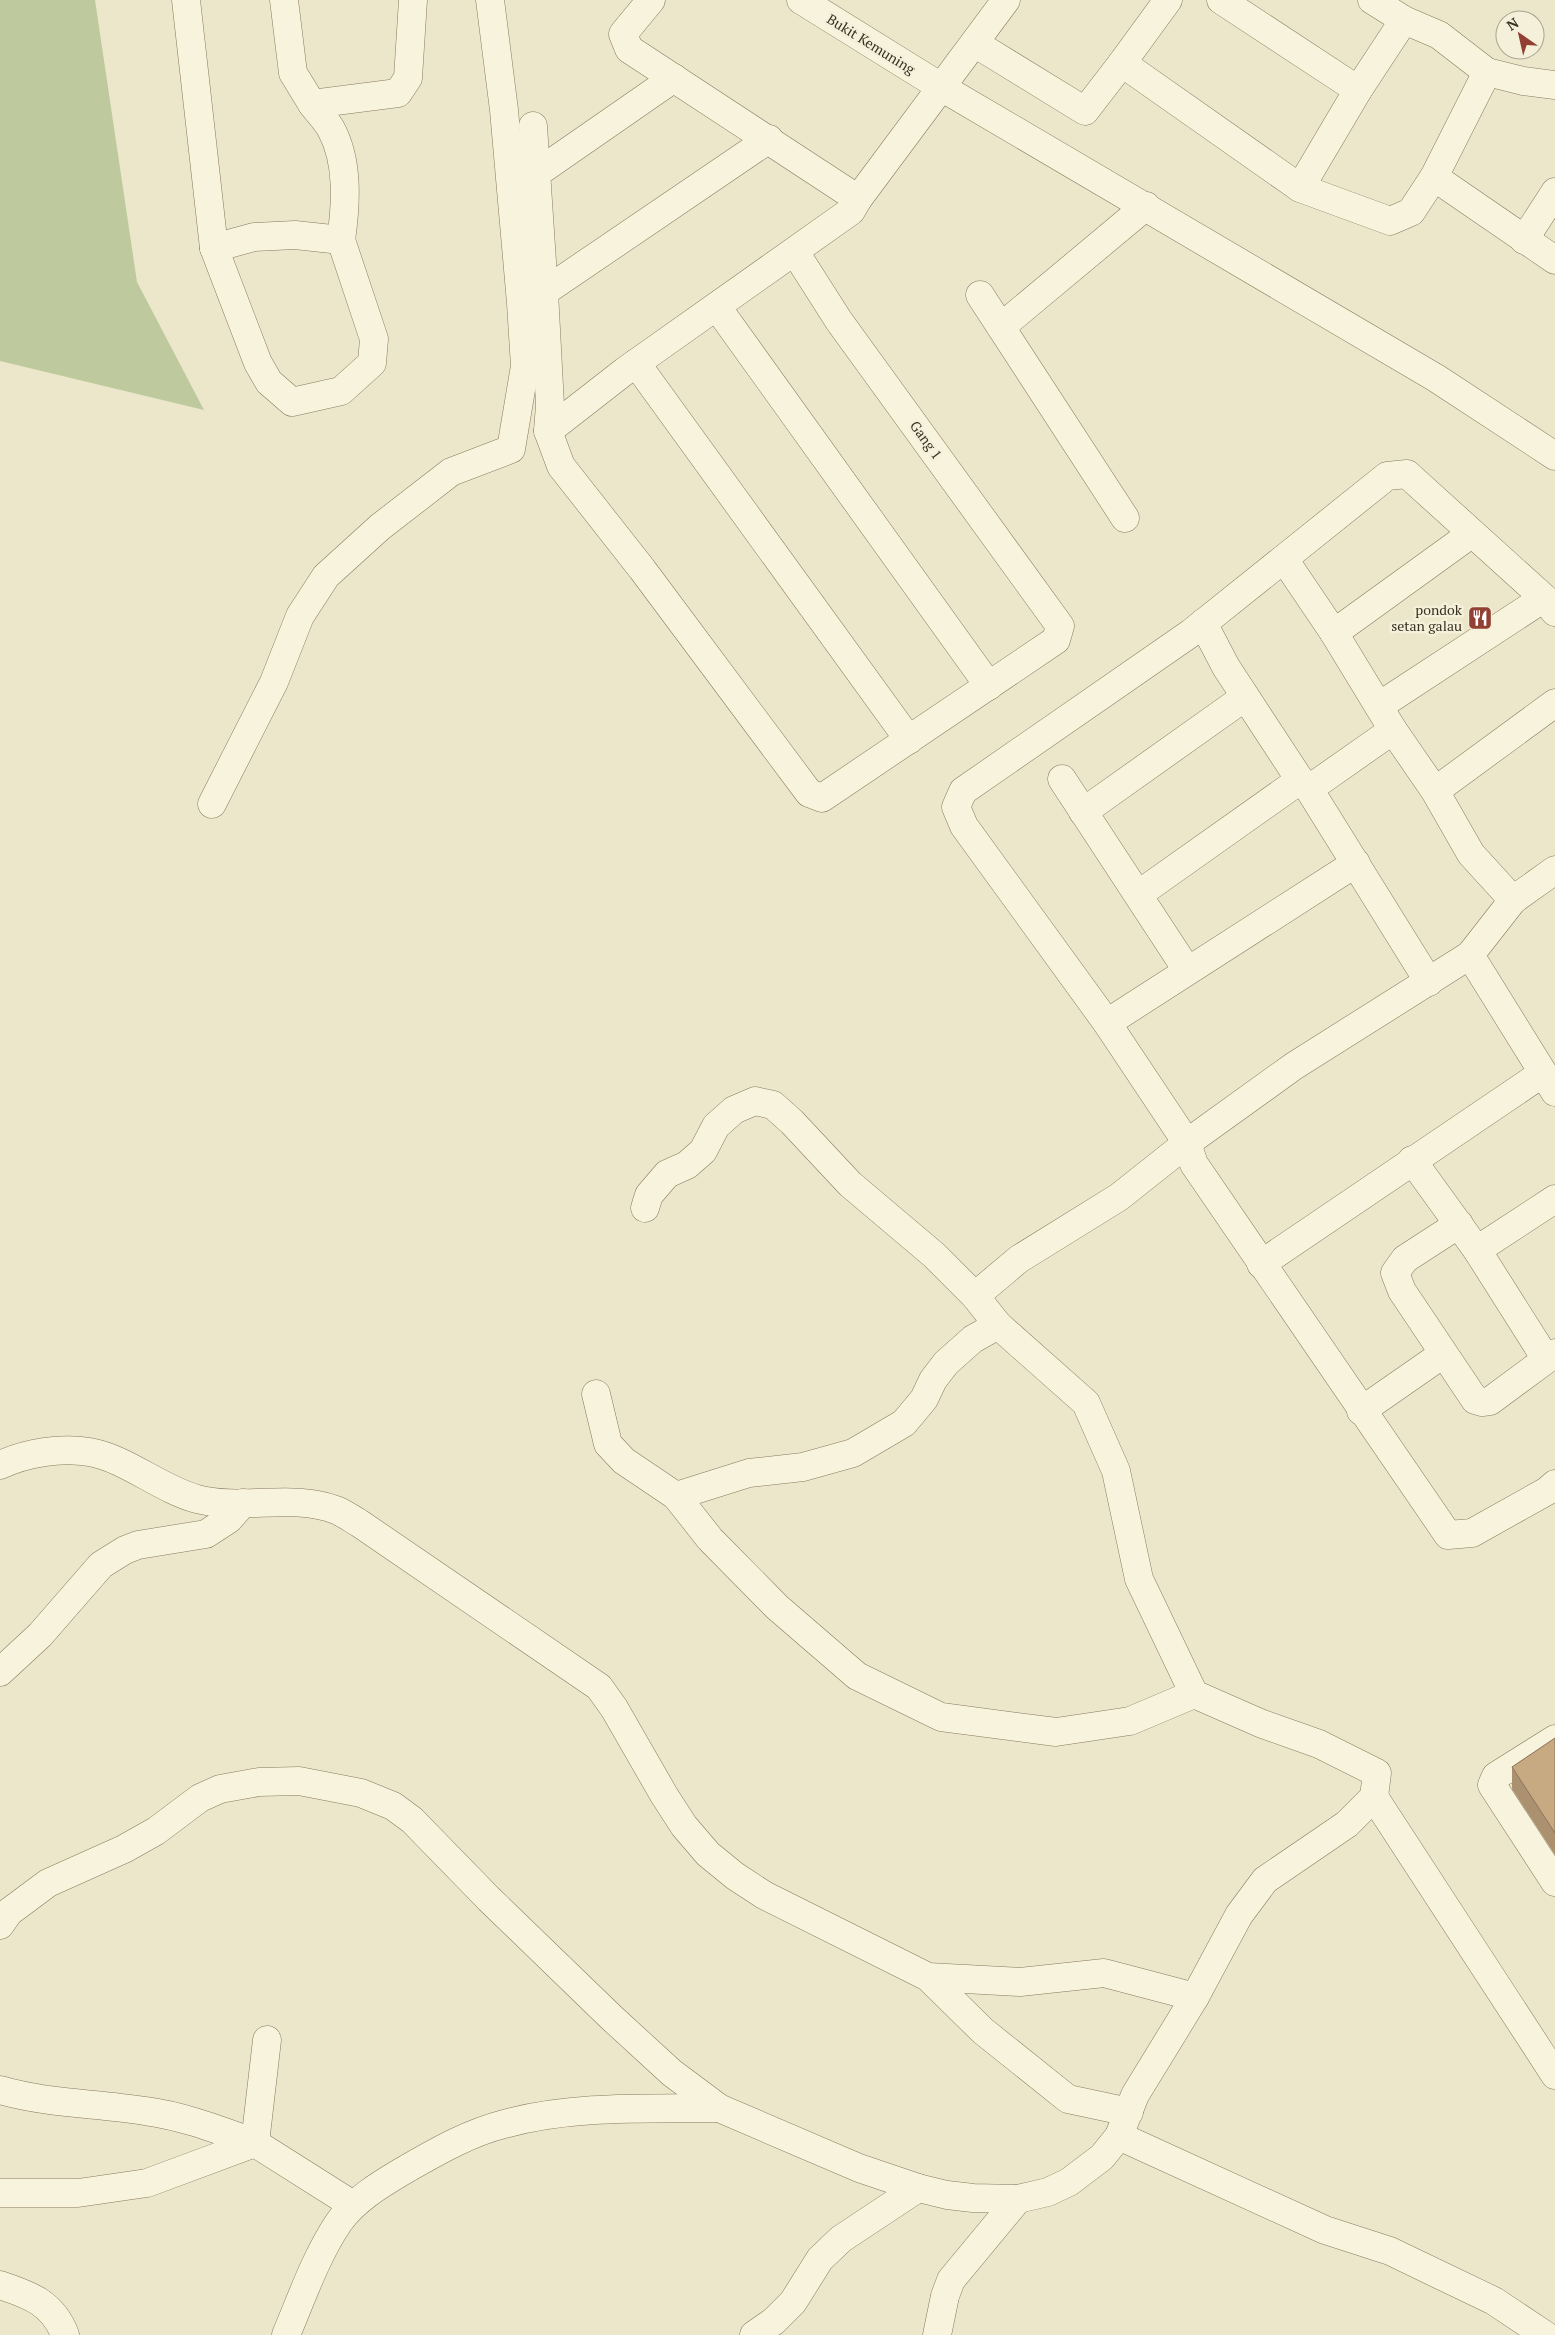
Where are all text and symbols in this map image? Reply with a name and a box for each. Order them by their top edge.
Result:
street label: Bukit Kemuning [824,9,919,79]
north arrow [1495,10,1545,60]
text: N [1503,13,1522,35]
street label: Gang 1 [906,417,947,463]
place label: pondok setan galau [1391,600,1463,635]
restaurant icon: pondok setan galau [1467,605,1493,631]

